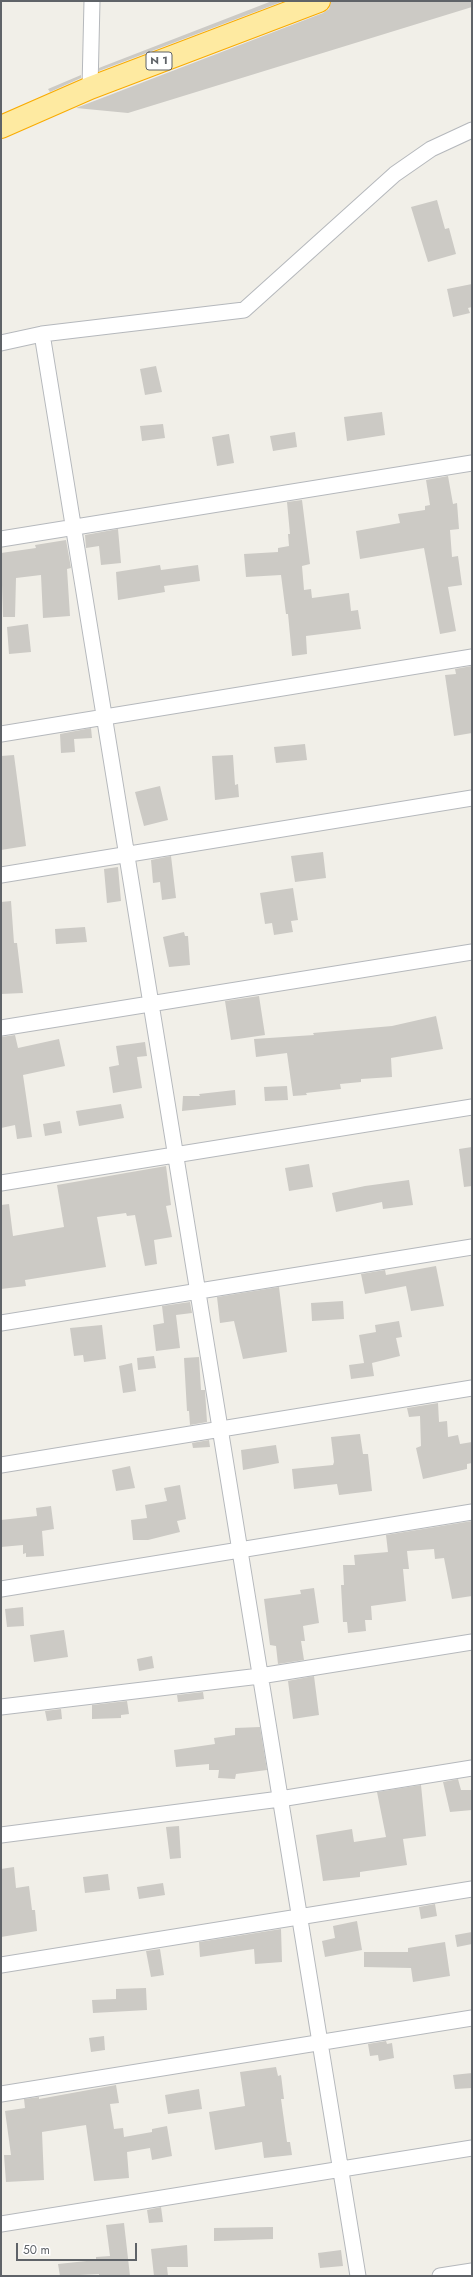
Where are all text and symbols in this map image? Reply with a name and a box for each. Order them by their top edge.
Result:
road number: N 1 [146,52,172,70]
scale bar [18,2235,139,2261]
text: 50 m [23,2241,50,2259]

